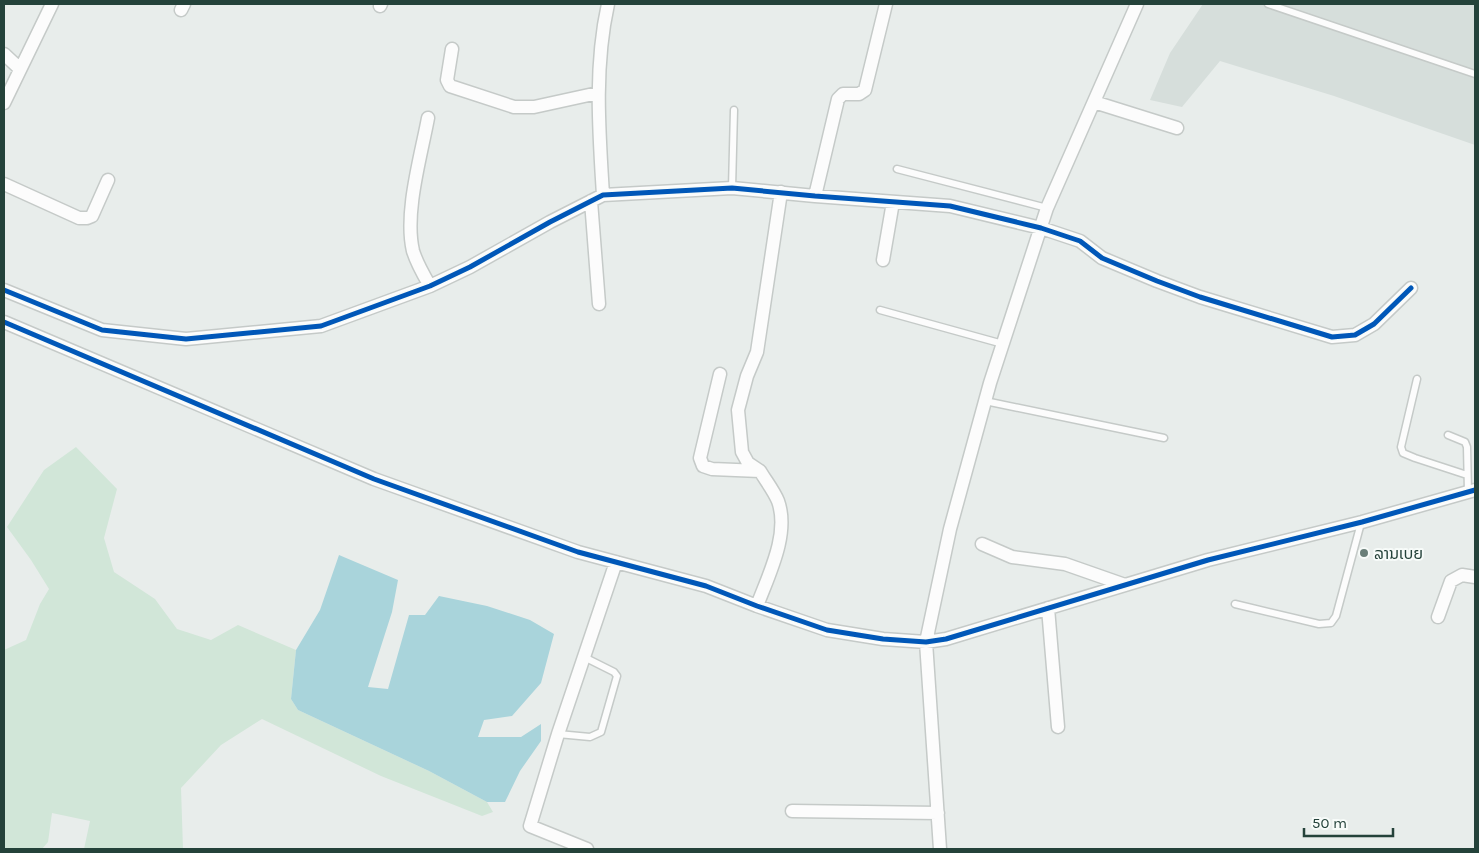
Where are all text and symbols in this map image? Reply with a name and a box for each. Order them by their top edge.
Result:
place label: ລານເບຍ [1374,544,1423,563]
marker: ລານເບຍ [1358,547,1370,559]
scale bar [1304,806,1393,838]
text: 50 m [1312,814,1347,832]

